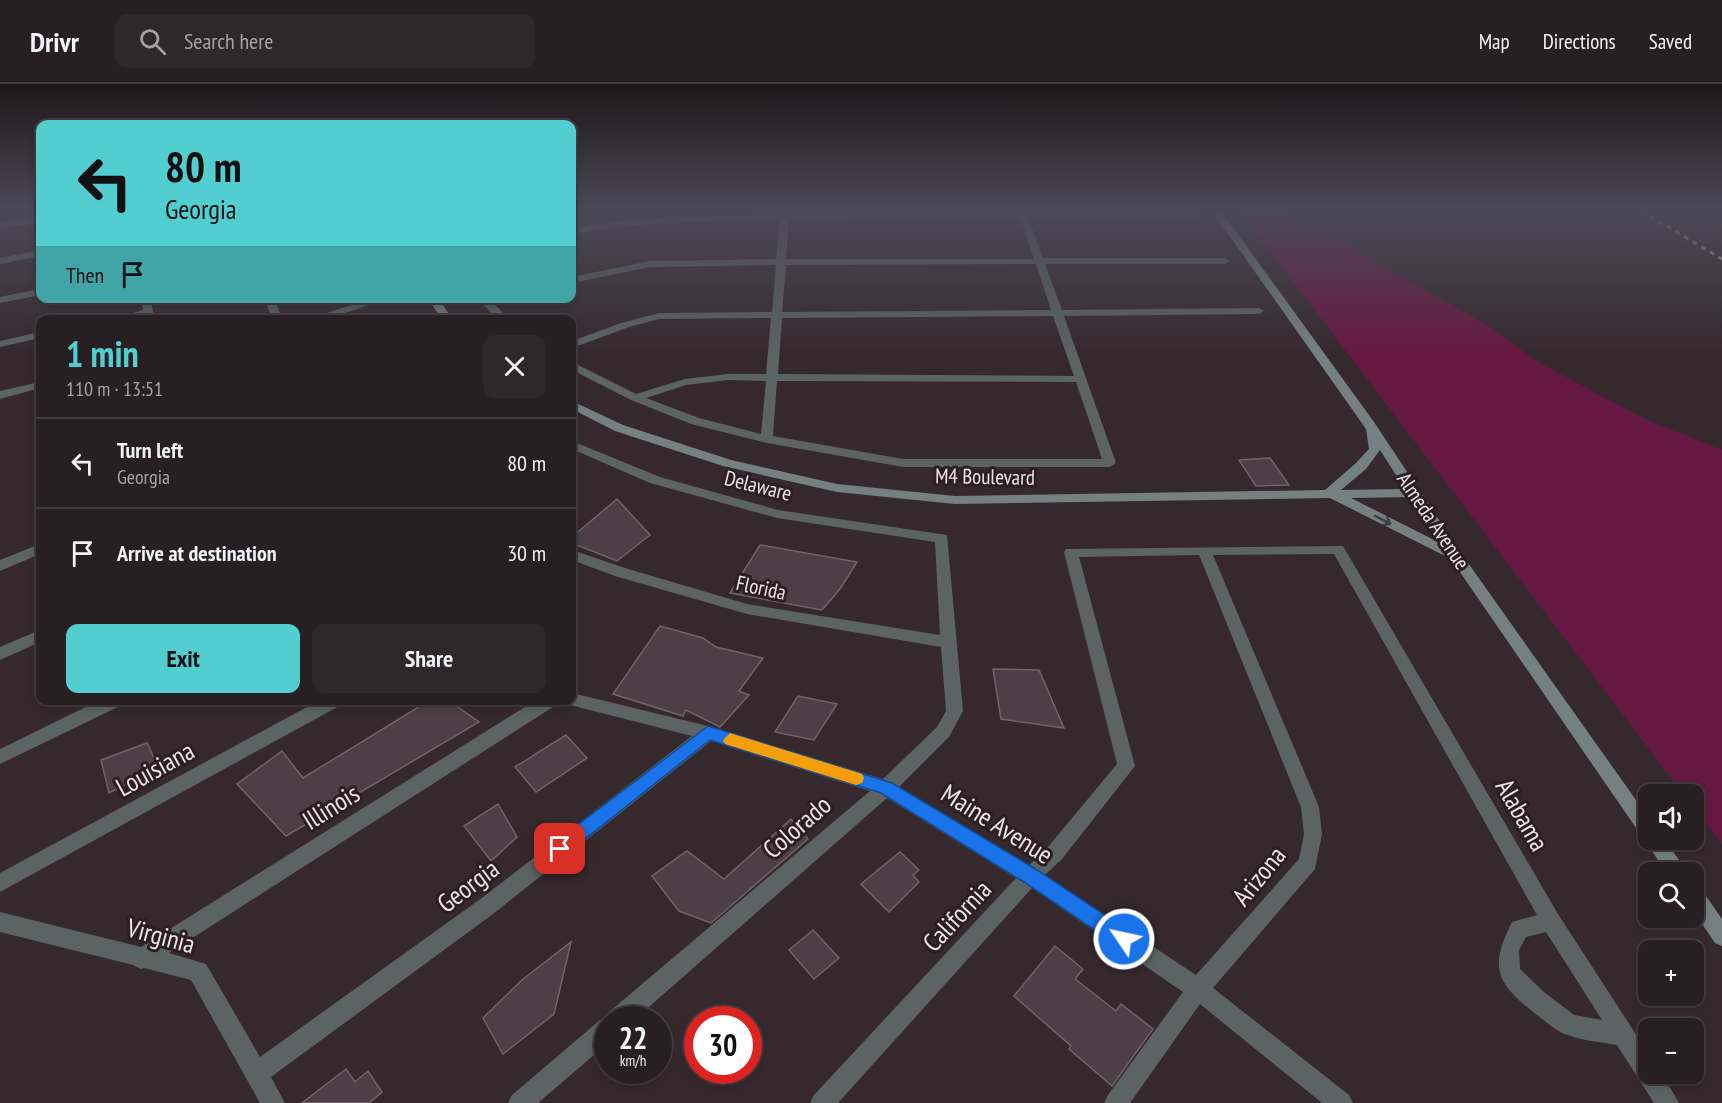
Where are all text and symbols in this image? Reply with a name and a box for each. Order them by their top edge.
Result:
search box [115,14,535,68]
text: Drivr [30,23,79,60]
icon: search [136,25,169,58]
text: Search here [184,27,273,55]
text: Map [1479,28,1510,55]
text: Directions [1543,28,1616,55]
text: Saved [1649,28,1692,55]
text: 80 m [165,139,242,194]
icon: left [66,144,144,222]
text: Georgia [165,192,237,226]
icon: arrive [116,258,149,291]
text: Then [66,261,104,289]
text: 1 min [66,330,139,377]
button: close [483,335,546,398]
text: 110 m · 13:51 [66,376,163,402]
text: Turn left [117,436,183,464]
icon: left [66,447,99,480]
text: 80 m [507,449,546,477]
street label: M4 Boulevard [935,462,1035,491]
text: Georgia [117,464,170,490]
street label: Delaware [722,464,794,507]
street label: Almeda Avenue [1391,467,1476,575]
one-way arrow [1373,514,1391,526]
icon: arrive [66,537,99,570]
text: Arrive at destination [117,539,277,567]
text: 30 m [507,539,546,567]
street label: Florida [734,569,789,606]
button: Exit [66,624,300,693]
button: Share [312,624,546,693]
street label: Louisiana [110,734,200,803]
street label: Alabama [1489,773,1556,857]
street label: Illinois [296,776,365,837]
street label: Maine Avenue [935,776,1059,871]
map controls [1638,784,1704,1084]
button: sound [1638,784,1704,850]
street label: Colorado [756,788,838,865]
pin [534,823,585,874]
icon: arrive [543,832,576,865]
street label: Arizona [1225,839,1293,912]
street label: Georgia [430,852,505,920]
button: search [1638,862,1704,928]
street label: California [915,873,998,958]
position arrow [1092,907,1156,971]
street label: Virginia [123,910,199,960]
button: + [1638,940,1704,1006]
speed limit sign: 30 [684,1006,762,1084]
text: 22 [619,1018,647,1057]
button: − [1638,1018,1704,1084]
text: km/h [620,1051,646,1070]

